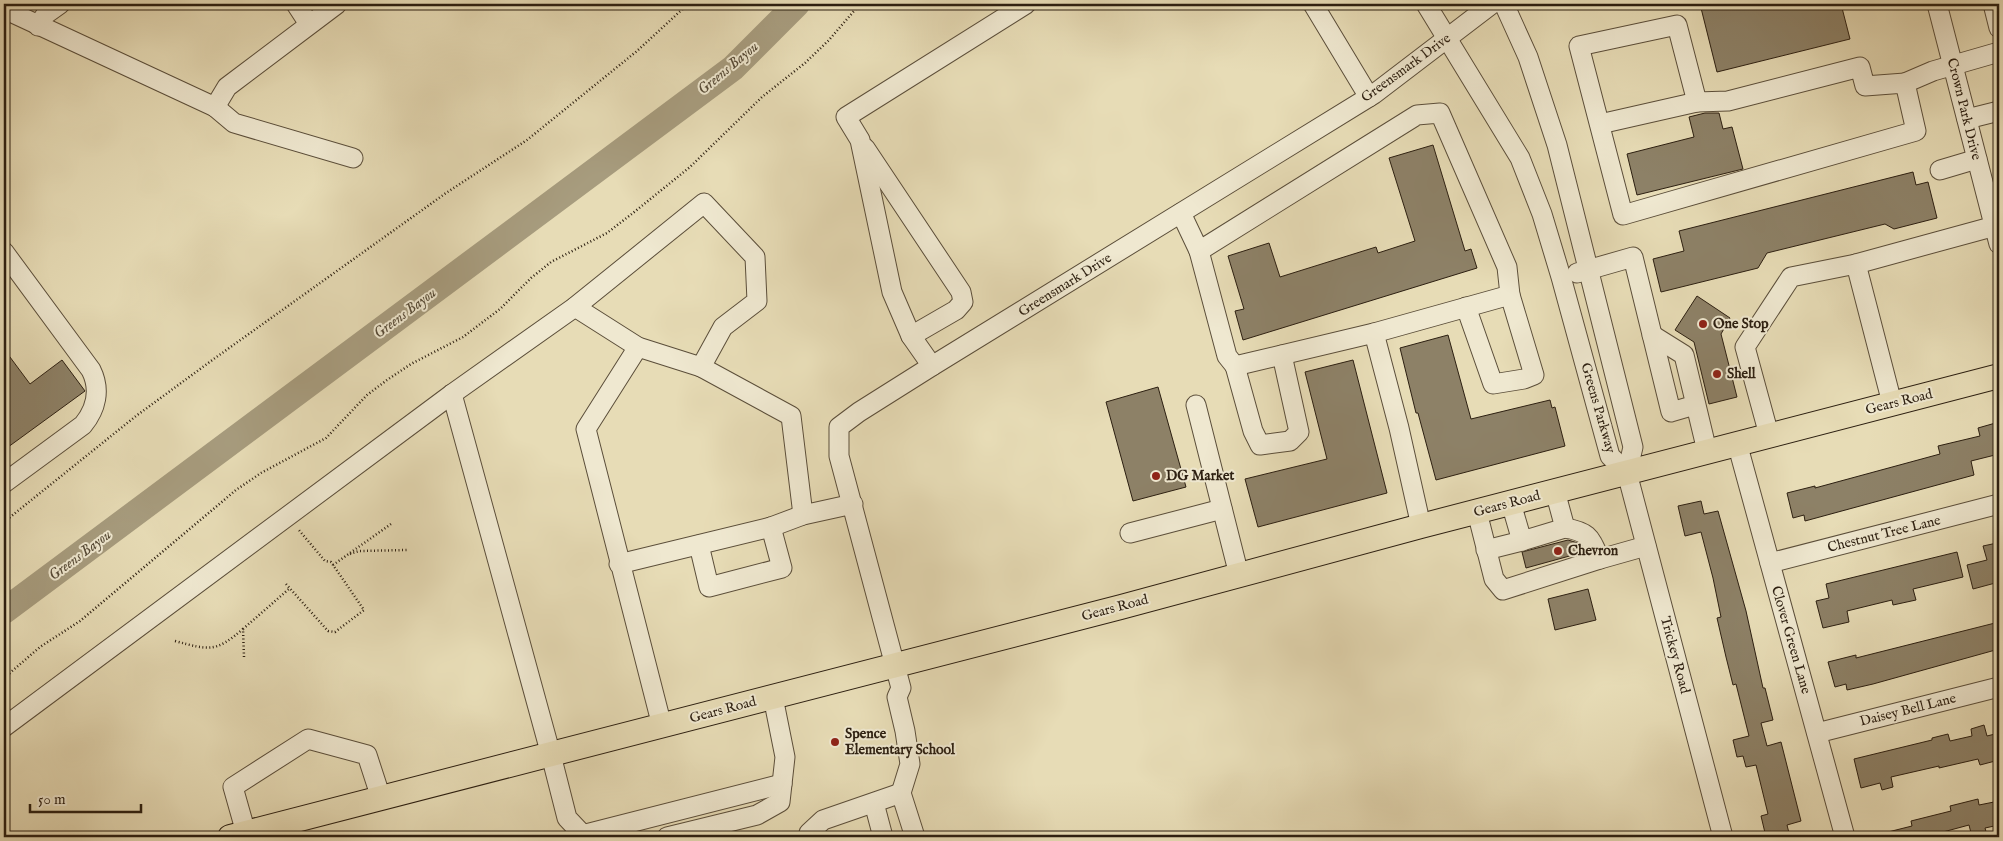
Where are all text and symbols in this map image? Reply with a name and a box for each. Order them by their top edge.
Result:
street label: Greensmark Drive [1358,29,1455,107]
water label: Greens Bayou [694,37,762,99]
street label: Crown Park Drive [1943,56,1986,162]
street label: Greensmark Drive [1015,249,1115,321]
water label: Greens Bayou [370,283,440,343]
place label: One Stop [1713,315,1769,333]
marker: One Stop [1697,318,1709,330]
street label: Greens Parkway [1577,361,1620,455]
place label: Shell [1727,365,1757,383]
marker: Shell [1711,368,1723,380]
street label: Gears Road [1864,385,1935,419]
place label: DG Market [1166,467,1235,485]
marker: DG Market [1150,470,1162,482]
street label: Gears Road [1472,486,1543,522]
street label: Chestnut Tree Lane [1825,511,1943,557]
water label: Greens Bayou [45,525,115,585]
place label: Chevron [1568,542,1619,560]
marker: Chevron [1552,545,1564,557]
street label: Clover Green Lane [1767,584,1815,697]
street label: Gears Road [1080,590,1151,626]
street label: Trickey Road [1656,614,1694,696]
street label: Daisey Bell Lane [1858,689,1959,731]
street label: Gears Road [688,692,759,728]
place label: Spence Elementary School [845,725,956,759]
marker: Spence Elementary School [829,736,841,748]
scale bar [30,781,141,813]
text: 50 m [38,790,66,809]

